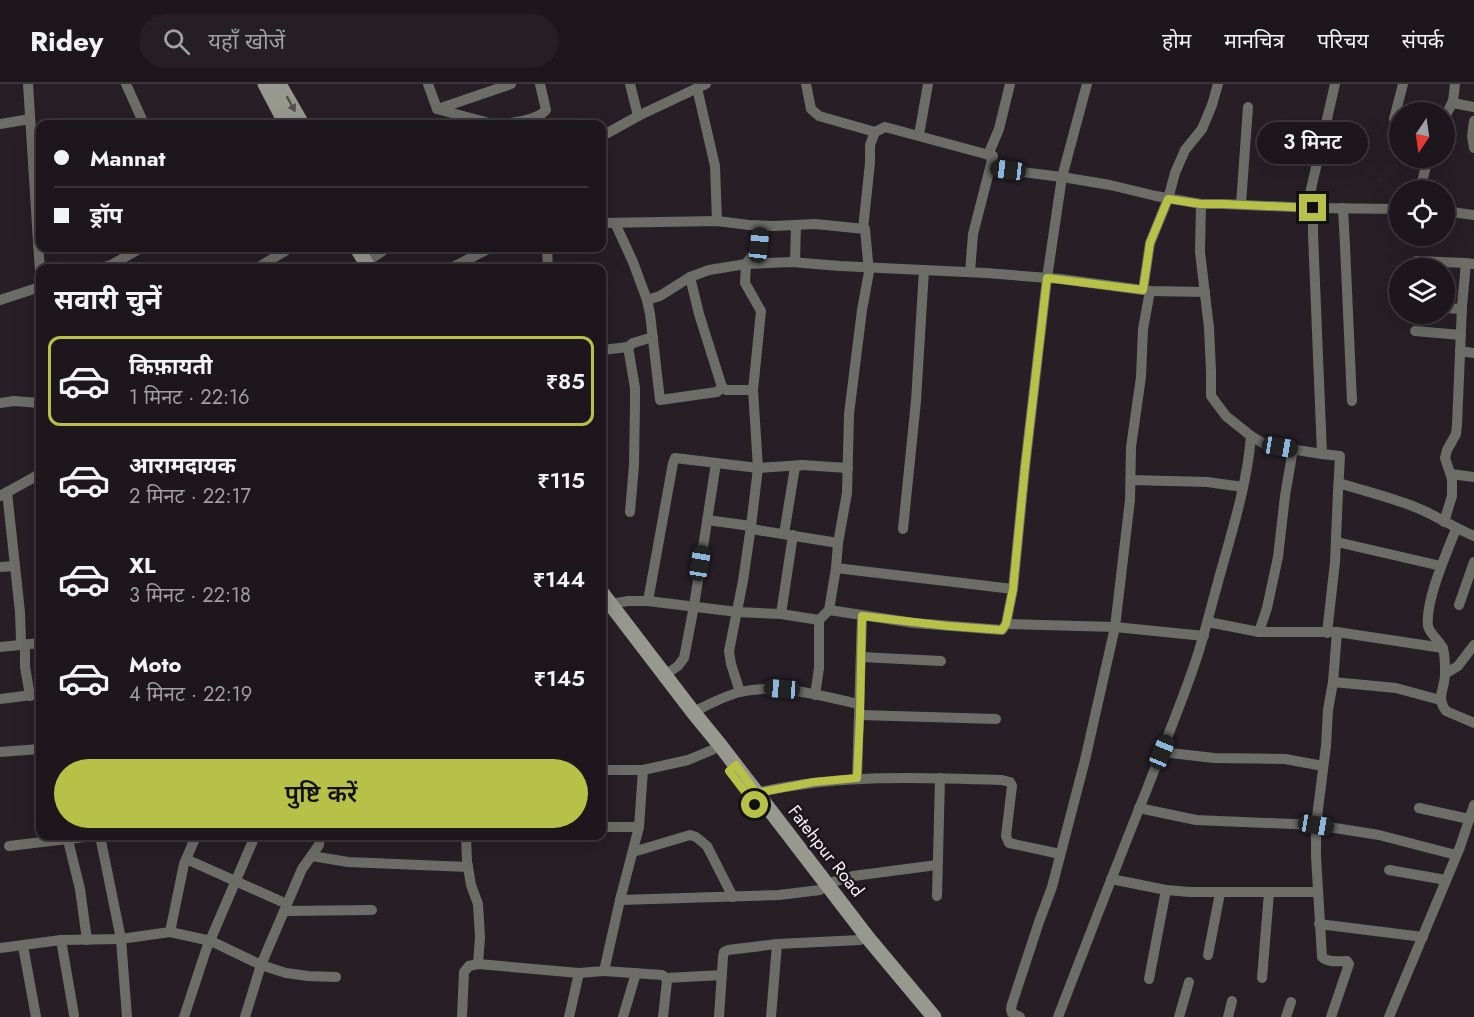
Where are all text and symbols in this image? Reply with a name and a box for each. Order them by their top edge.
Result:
search box [139,14,559,68]
text: Ridey [30,21,103,62]
icon: search [160,25,193,58]
text: यहाँ खोजें [208,25,285,57]
text: होम [1162,26,1191,56]
text: मानचित्र [1224,26,1284,56]
text: परिचय [1317,26,1369,56]
text: संपर्क [1402,26,1444,56]
one-way arrow [285,96,296,112]
north arrow [1389,102,1455,168]
map controls [1389,102,1455,324]
callout: 3 मिनट [1258,121,1368,163]
text: 3 मिनट [1283,128,1342,157]
text: Mannat [90,142,166,174]
car [989,159,1027,181]
button: locate [1389,180,1455,246]
route end [1299,194,1326,221]
text: ड्रॉप [90,199,123,231]
car [748,226,770,264]
button: layers [1389,258,1455,324]
text: सवारी चुनें [54,280,161,319]
text: किफ़ायती [129,350,213,382]
icon: car [57,354,111,408]
text: ₹85 [546,365,585,397]
text: 1 मिनट · 22:16 [129,383,250,412]
car [1261,435,1299,459]
text: आरामदायक [129,449,236,481]
icon: car [57,453,111,507]
text: ₹115 [537,464,585,496]
text: 2 मिनट · 22:17 [129,482,251,511]
car [688,544,712,582]
text: XL [129,549,156,581]
icon: car [57,552,111,606]
text: ₹144 [533,563,585,595]
text: 3 मिनट · 22:18 [129,581,251,610]
text: Moto [129,648,182,680]
icon: car [57,651,111,705]
text: ₹145 [534,662,585,694]
car [763,679,801,699]
text: 4 मिनट · 22:19 [129,680,252,709]
car [1147,732,1177,772]
button: पुष्टि करें [54,759,588,828]
route start [741,791,768,818]
street label: Fatehpur Road [782,800,870,902]
car [1297,813,1335,837]

